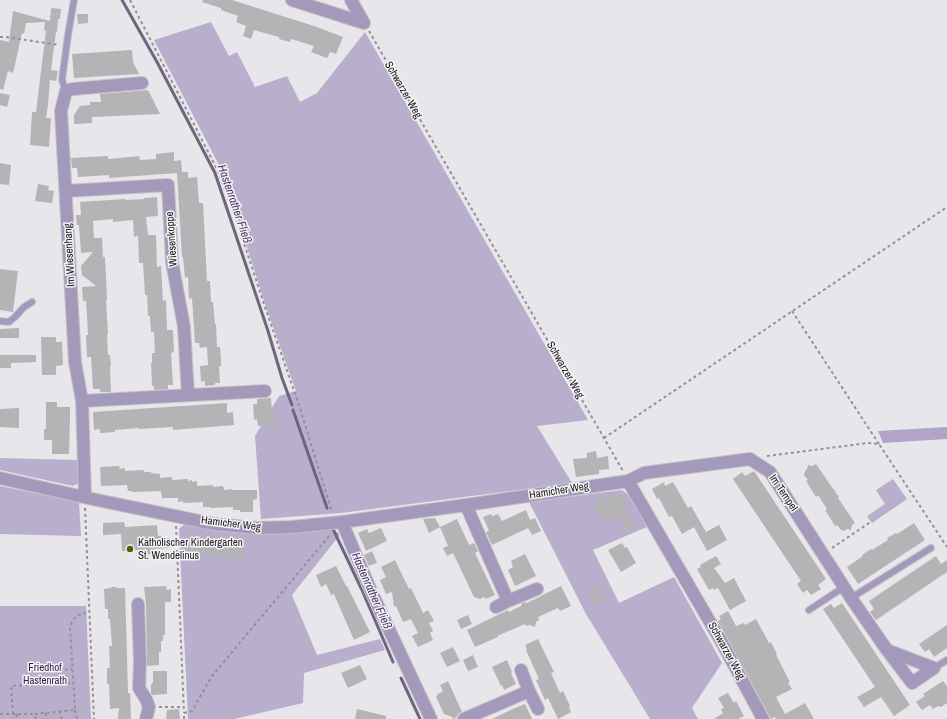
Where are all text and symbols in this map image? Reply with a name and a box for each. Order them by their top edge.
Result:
street label: Schwarzer Weg [381,59,425,121]
water label: Hastenrather Fließ [214,163,254,245]
street label: Wiesenkoppe [163,211,181,267]
street label: Im Wiesenhang [62,223,78,287]
street label: Schwarzer Weg [543,339,587,401]
street label: Im Tempel [766,472,800,514]
street label: Hamicher Weg [528,480,590,502]
street label: Hamicher Weg [200,514,262,534]
place label: Katholischer Kindergarten St. Wendelinus [138,536,243,562]
marker: Katholischer Kindergarten St. Wendelinus [125,544,135,554]
water label: Hastenrather Fließ [348,551,394,631]
street label: Schwarzer Weg [705,620,747,682]
park label: Friedhof Hastenrath [23,661,67,687]

